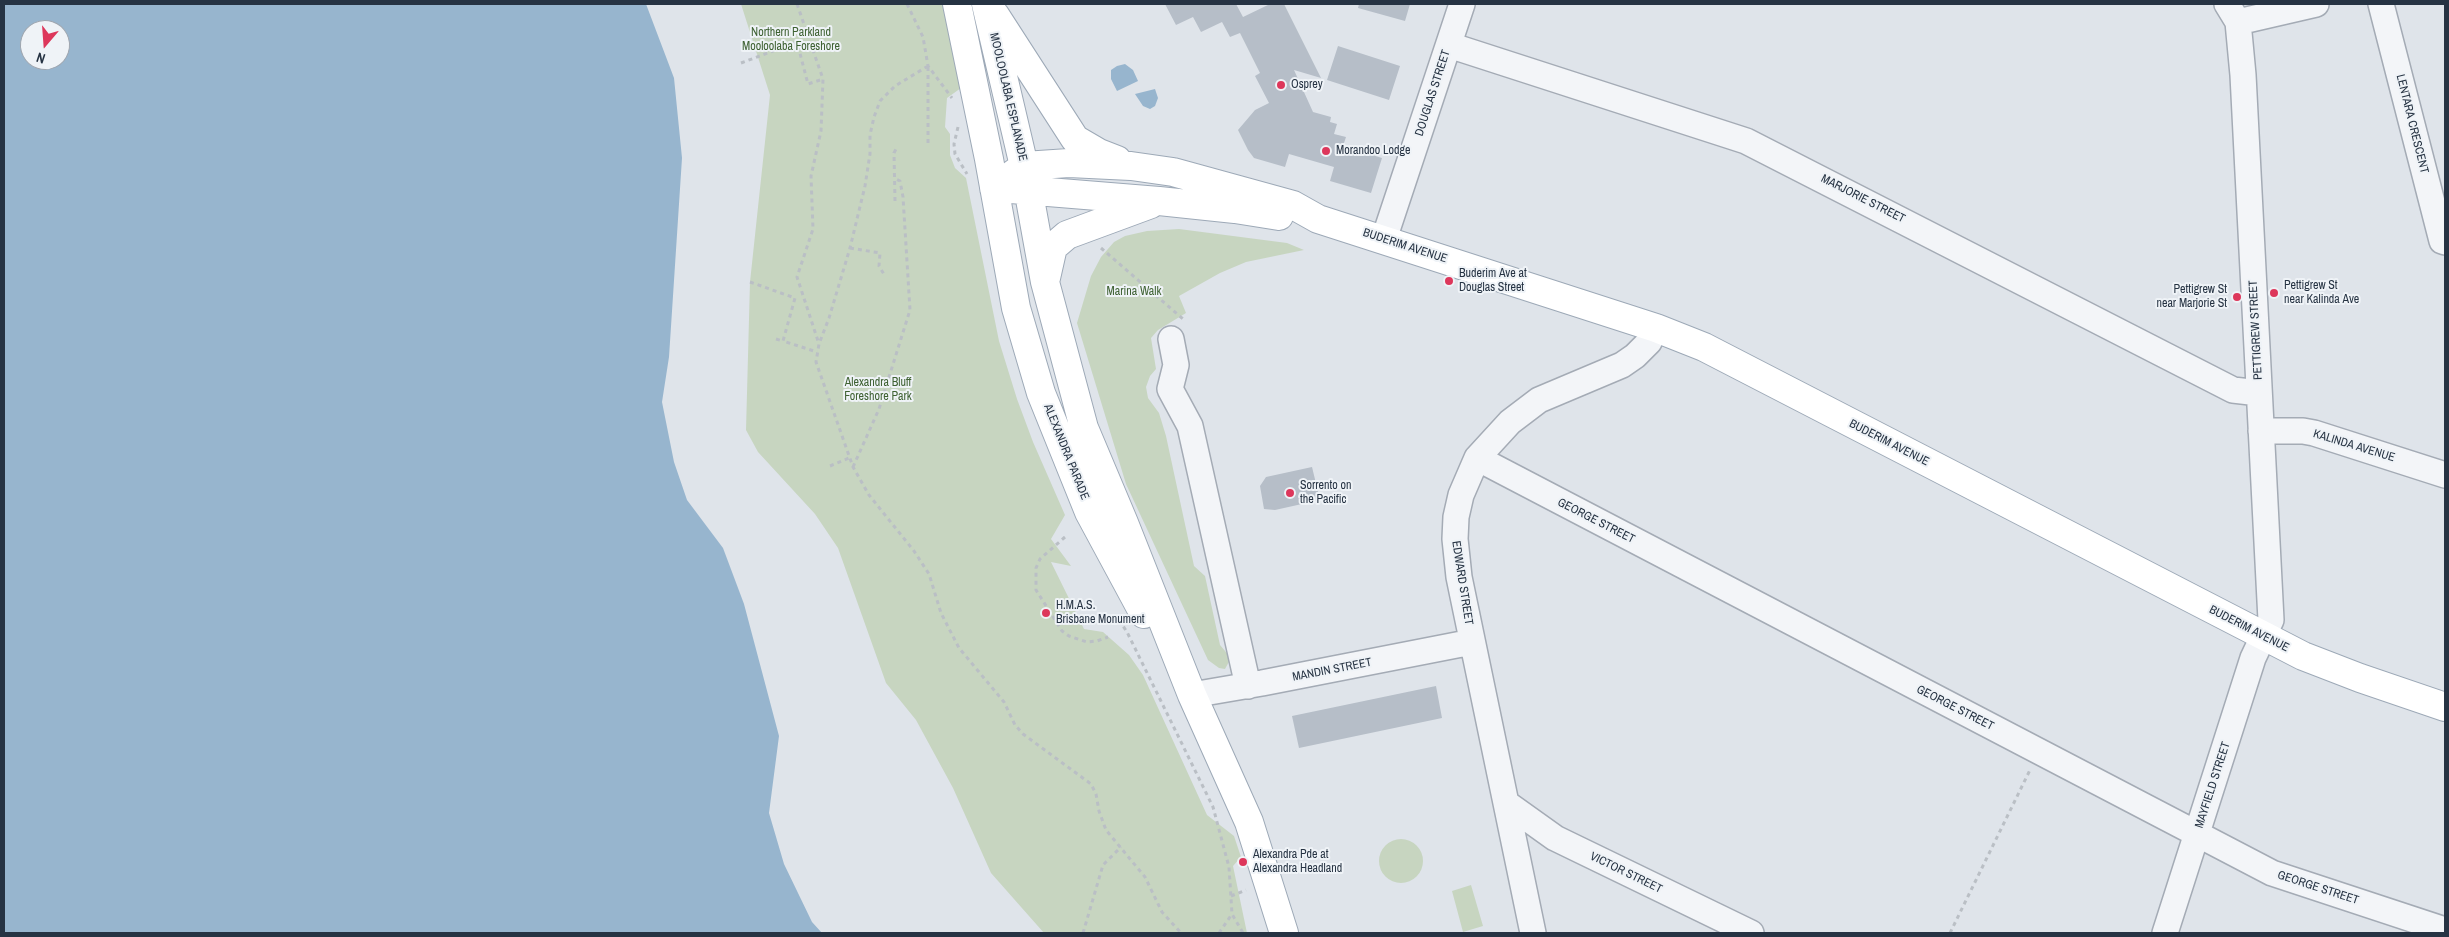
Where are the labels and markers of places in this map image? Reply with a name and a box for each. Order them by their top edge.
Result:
place label: Osprey [1291,78,1323,92]
marker: Osprey [1275,79,1287,91]
place label: Morandoo Lodge [1336,144,1410,158]
marker: Morandoo Lodge [1320,145,1332,157]
place label: Buderim Ave at Douglas Street [1459,267,1527,295]
marker: Buderim Ave at Douglas Street [1443,275,1455,287]
place label: Pettigrew St near Kalinda Ave [2284,279,2359,307]
place label: Pettigrew St near Marjorie St [2156,283,2227,311]
marker: Pettigrew St near Kalinda Ave [2268,287,2280,299]
marker: Pettigrew St near Marjorie St [2231,291,2243,303]
place label: Sorrento on the Pacific [1300,479,1351,507]
marker: Sorrento on the Pacific [1284,487,1296,499]
place label: H.M.A.S. Brisbane Monument [1056,599,1145,627]
marker: H.M.A.S. Brisbane Monument [1040,607,1052,619]
place label: Alexandra Pde at Alexandra Headland [1253,848,1342,876]
marker: Alexandra Pde at Alexandra Headland [1237,856,1249,868]

